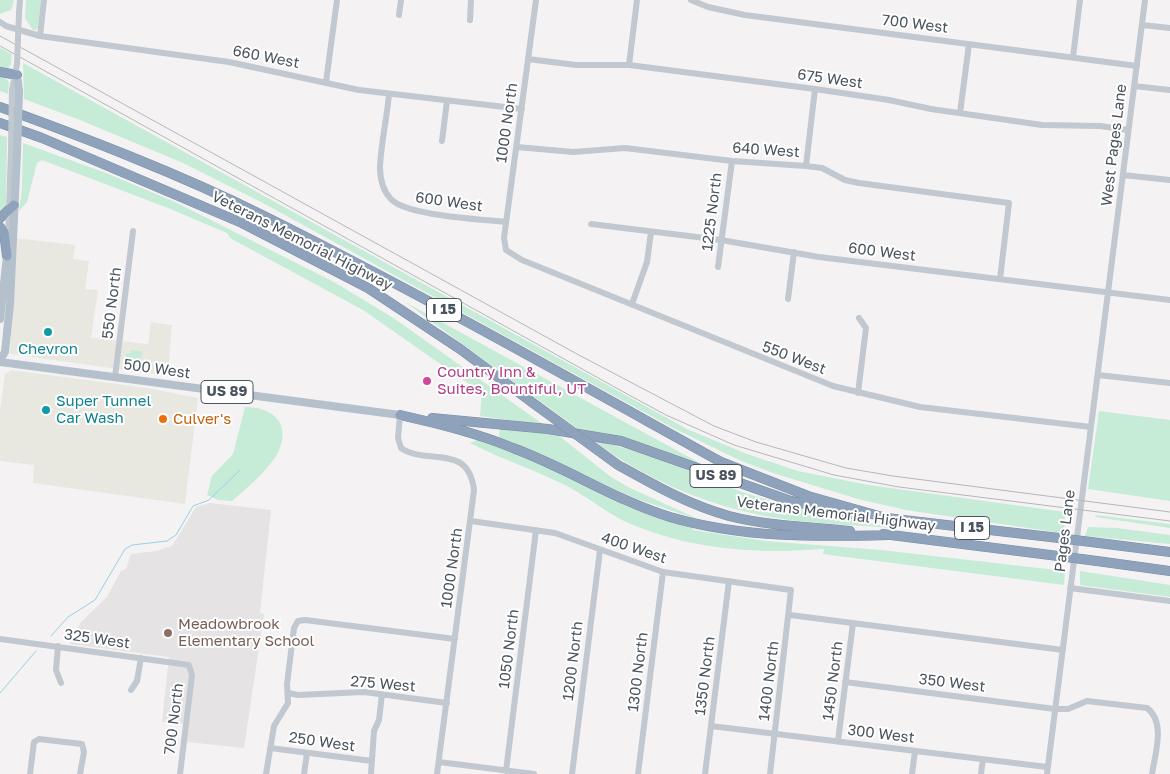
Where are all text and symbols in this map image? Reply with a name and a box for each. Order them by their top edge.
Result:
street label: 700 West [881,11,949,37]
street label: 660 West [231,42,301,72]
street label: 675 West [796,66,864,92]
street label: 1000 North [492,82,522,164]
street label: West Pages Lane [1098,83,1130,207]
street label: 640 West [732,139,800,161]
street label: 1225 North [698,172,726,252]
street label: Veterans Memorial Highway [209,187,395,295]
street label: 600 West [414,188,484,216]
street label: 600 West [847,239,917,265]
street label: 550 North [99,266,125,340]
road number: I 15 [426,298,462,322]
marker: Chevron [42,326,54,338]
street label: 550 West [760,338,828,378]
place label: Chevron [18,340,78,358]
street label: 500 West [122,355,192,383]
place label: Country Inn & Suites, Bountiful, UT [437,363,586,398]
marker: Country Inn & Suites, Bountiful, UT [421,375,433,387]
road number: US 89 [201,381,253,404]
place label: Super Tunnel Car Wash [56,392,151,427]
marker: Super Tunnel Car Wash [40,404,52,416]
place label: Culver's [173,410,231,428]
marker: Culver's [157,413,169,425]
road number: US 89 [690,464,742,488]
street label: Pages Lane [1051,489,1079,573]
street label: Veterans Memorial Highway [735,493,937,535]
road number: I 15 [954,516,990,540]
street label: 1000 North [437,527,467,609]
street label: 400 West [599,528,669,568]
street label: 1050 North [495,608,523,690]
place label: Meadowbrook Elementary School [178,615,314,650]
street label: 1200 North [559,620,587,702]
street label: 325 West [63,625,131,653]
marker: Meadowbrook Elementary School [162,627,174,639]
street label: 1300 North [624,631,652,713]
street label: 1350 North [691,635,719,717]
street label: 1400 North [755,640,783,722]
street label: 1450 North [819,640,847,722]
street label: 350 West [918,670,986,696]
street label: 275 West [350,672,416,696]
street label: 700 North [161,682,187,756]
street label: 300 West [846,721,916,747]
street label: 250 West [288,728,356,756]

